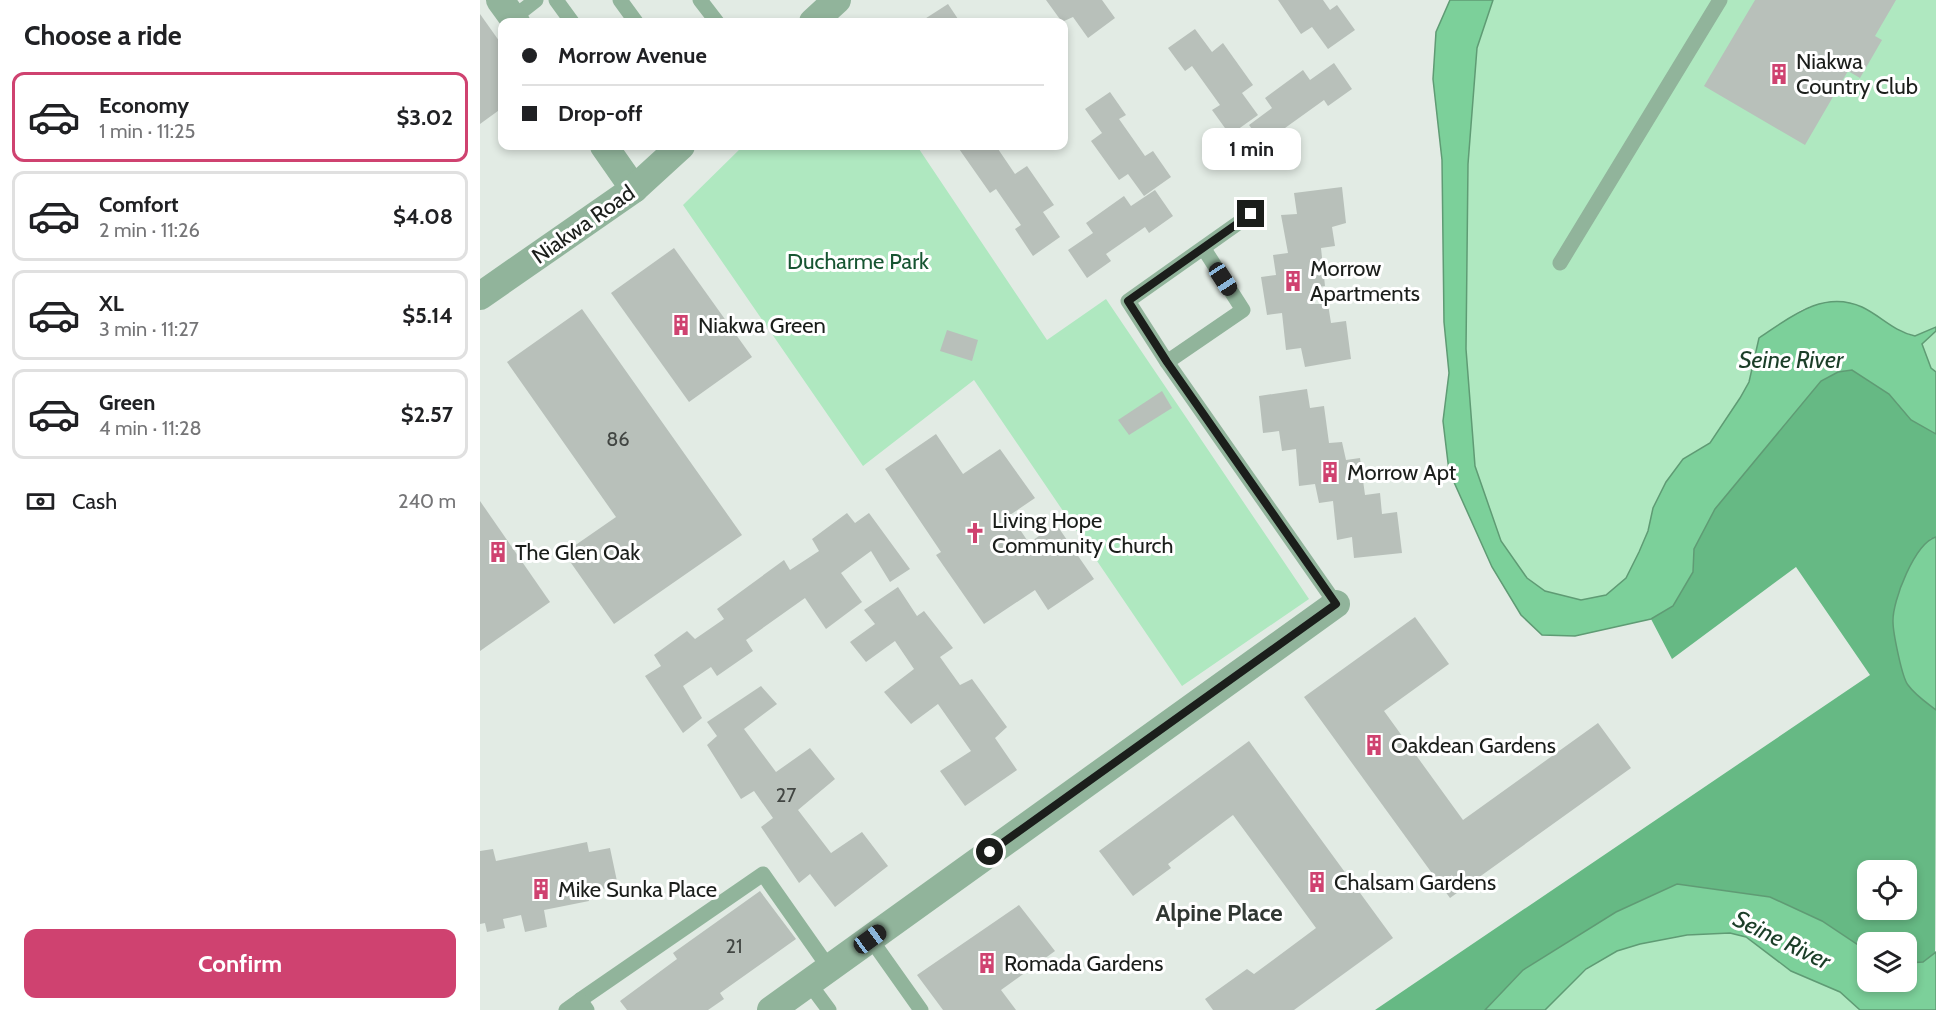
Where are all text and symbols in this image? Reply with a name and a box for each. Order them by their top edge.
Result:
text: Choose a ride [24,19,182,52]
text: Morrow Avenue [558,42,707,69]
place label: Niakwa Country Club [1796,48,1918,100]
building icon: Niakwa Country Club [1767,62,1791,86]
icon: car [27,90,81,144]
text: Economy [99,92,189,119]
text: Drop-off [558,100,642,127]
text: $3.02 [397,104,453,131]
text: 1 min · 11:25 [99,119,195,143]
callout: 1 min [1202,127,1300,169]
text: 1 min [1229,137,1274,161]
street label: Niakwa Road [527,179,640,270]
icon: car [27,189,81,243]
text: Comfort [99,191,178,218]
route end [1237,200,1264,227]
text: $4.08 [393,203,453,230]
text: 2 min · 11:26 [99,218,200,242]
park label: Ducharme Park [787,248,929,275]
place label: Morrow Apartments [1310,255,1420,307]
car [1206,259,1240,299]
building icon: Morrow Apartments [1281,269,1305,293]
icon: car [27,288,81,342]
text: XL [99,290,124,317]
text: $5.14 [402,302,453,329]
place label: Niakwa Green [698,312,826,339]
building icon: Niakwa Green [669,313,693,337]
text: 3 min · 11:27 [99,317,199,341]
water label: Seine River [1739,345,1845,374]
icon: car [27,387,81,441]
text: Green [99,389,155,416]
text: $2.57 [401,401,453,428]
text: 4 min · 11:28 [99,416,202,440]
house number: 86 [606,427,630,451]
place label: Morrow Apt [1347,459,1457,486]
building icon: Morrow Apt [1318,460,1342,484]
icon: cash [24,485,57,518]
text: Cash [72,488,117,515]
text: 240 m [398,489,456,513]
place label: Living Hope Community Church [992,507,1173,559]
church icon: Living Hope Community Church [963,521,987,545]
place label: The Glen Oak [515,539,640,566]
building icon: The Glen Oak [486,540,510,564]
place label: Oakdean Gardens [1391,732,1556,759]
building icon: Oakdean Gardens [1362,733,1386,757]
house number: 27 [776,783,796,807]
route start [976,838,1003,865]
map controls [1857,860,1917,992]
button: locate [1857,860,1917,920]
place label: Chalsam Gardens [1334,869,1496,896]
building icon: Chalsam Gardens [1305,870,1329,894]
place label: Mike Sunka Place [558,876,717,903]
building icon: Mike Sunka Place [529,877,553,901]
district label: Alpine Place [1155,898,1283,927]
water label: Seine River [1729,904,1837,976]
car [850,921,890,957]
button: Confirm [24,929,456,998]
button: layers [1857,932,1917,992]
house number: 21 [726,934,743,958]
place label: Romada Gardens [1004,950,1163,977]
building icon: Romada Gardens [975,951,999,975]

